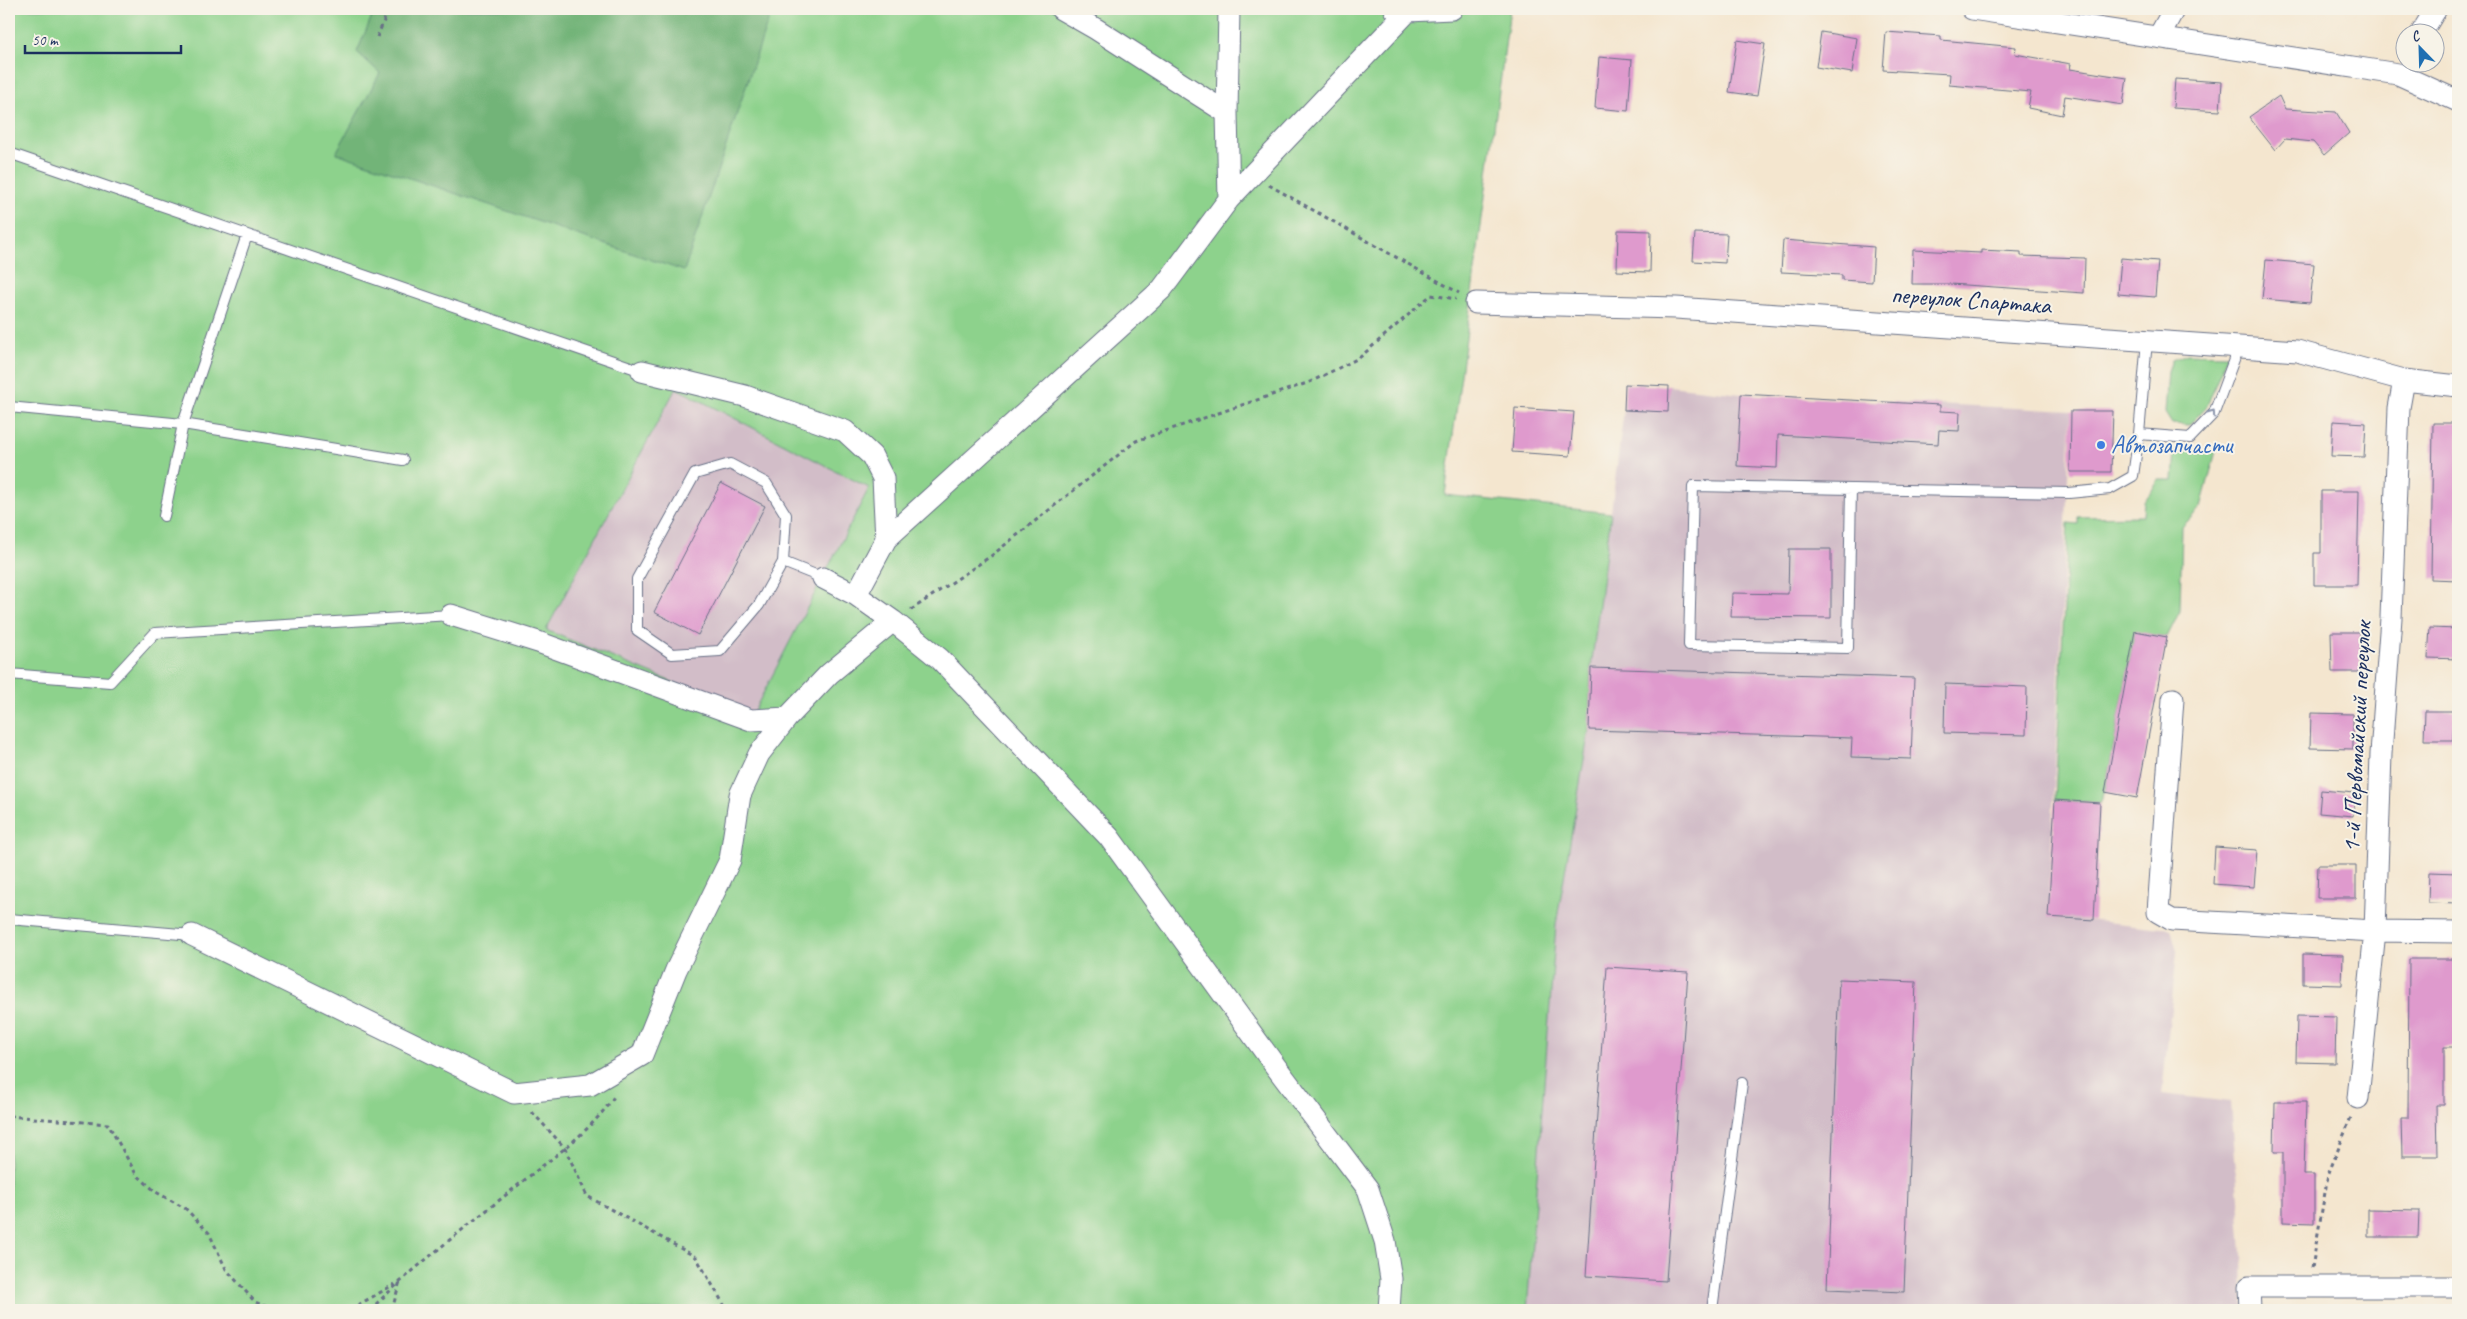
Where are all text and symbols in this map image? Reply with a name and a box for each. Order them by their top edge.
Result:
scale bar [25,22,181,54]
north arrow [2394,22,2444,72]
text: С [2409,26,2424,46]
text: 50 m [32,31,59,50]
street label: переулок Спартака [1890,278,2054,322]
one-way arrow [2206,409,2215,419]
place label: Автозапчасти [2111,429,2234,461]
marker: Автозапчасти [2095,439,2107,451]
street label: 1-й Первомайский переулок [2335,618,2379,853]

